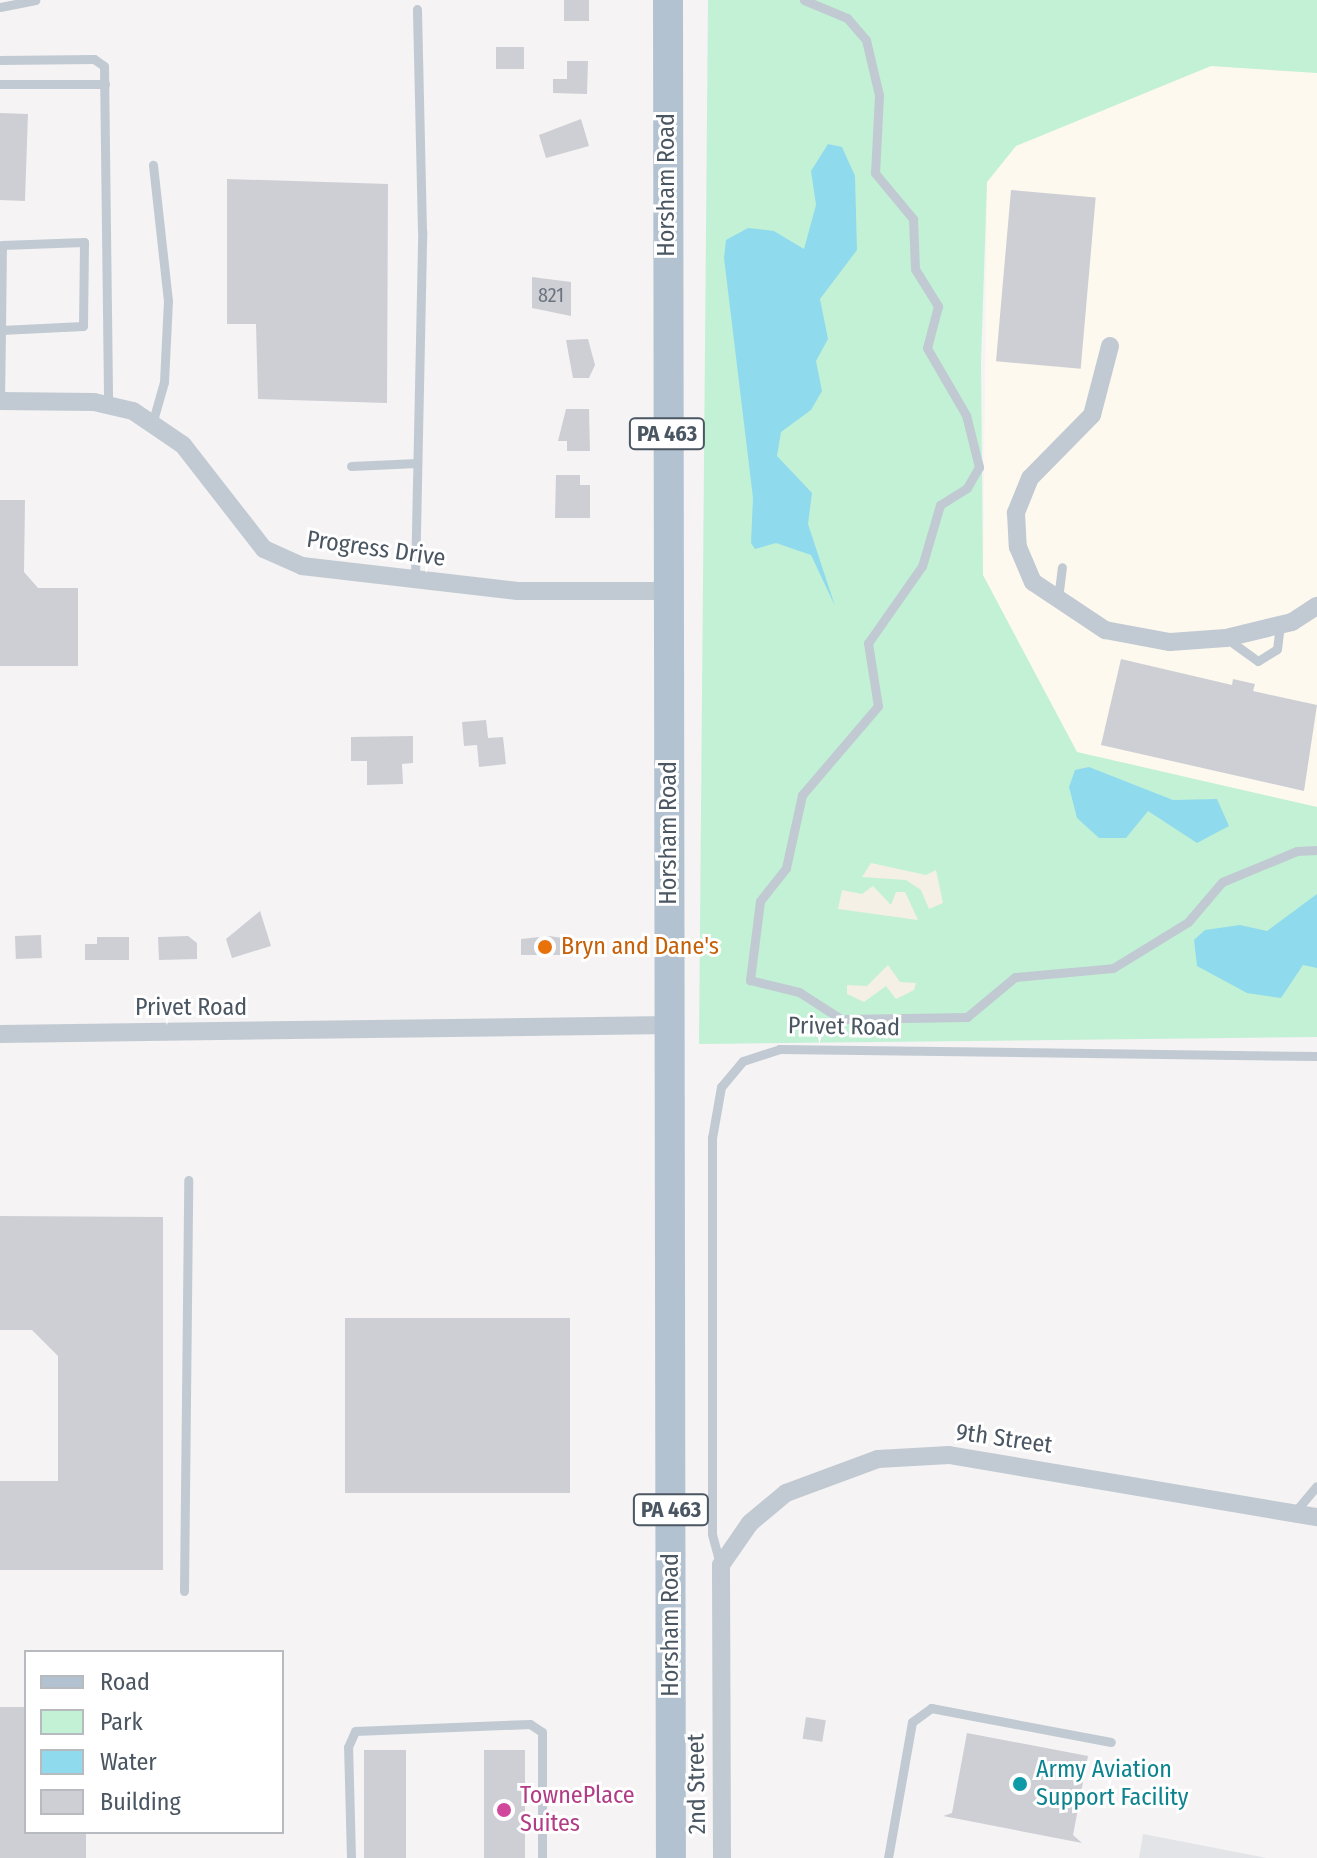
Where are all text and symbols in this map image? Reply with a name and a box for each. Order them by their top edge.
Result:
street label: Horsham Road [653,113,681,257]
house number: 821 [538,283,564,307]
road number: PA 463 [627,416,707,452]
street label: Progress Drive [305,525,447,573]
street label: Horsham Road [655,761,683,905]
place label: Bryn and Dane's [561,933,719,961]
marker: Bryn and Dane's [536,938,554,956]
street label: Privet Road [135,994,247,1022]
street label: Privet Road [788,1012,900,1042]
street label: 9th Street [954,1418,1054,1460]
road number: PA 463 [631,1492,711,1528]
street label: Horsham Road [657,1553,685,1697]
legend [24,1650,284,1834]
text: Road [100,1668,150,1696]
text: Park [100,1708,143,1736]
street label: 2nd Street [682,1733,712,1835]
text: Water [100,1748,157,1776]
place label: Army Aviation Support Facility [1036,1756,1188,1812]
marker: Army Aviation Support Facility [1011,1775,1029,1793]
place label: TownePlace Suites [520,1782,635,1838]
text: Building [100,1788,181,1816]
marker: TownePlace Suites [495,1801,513,1819]

